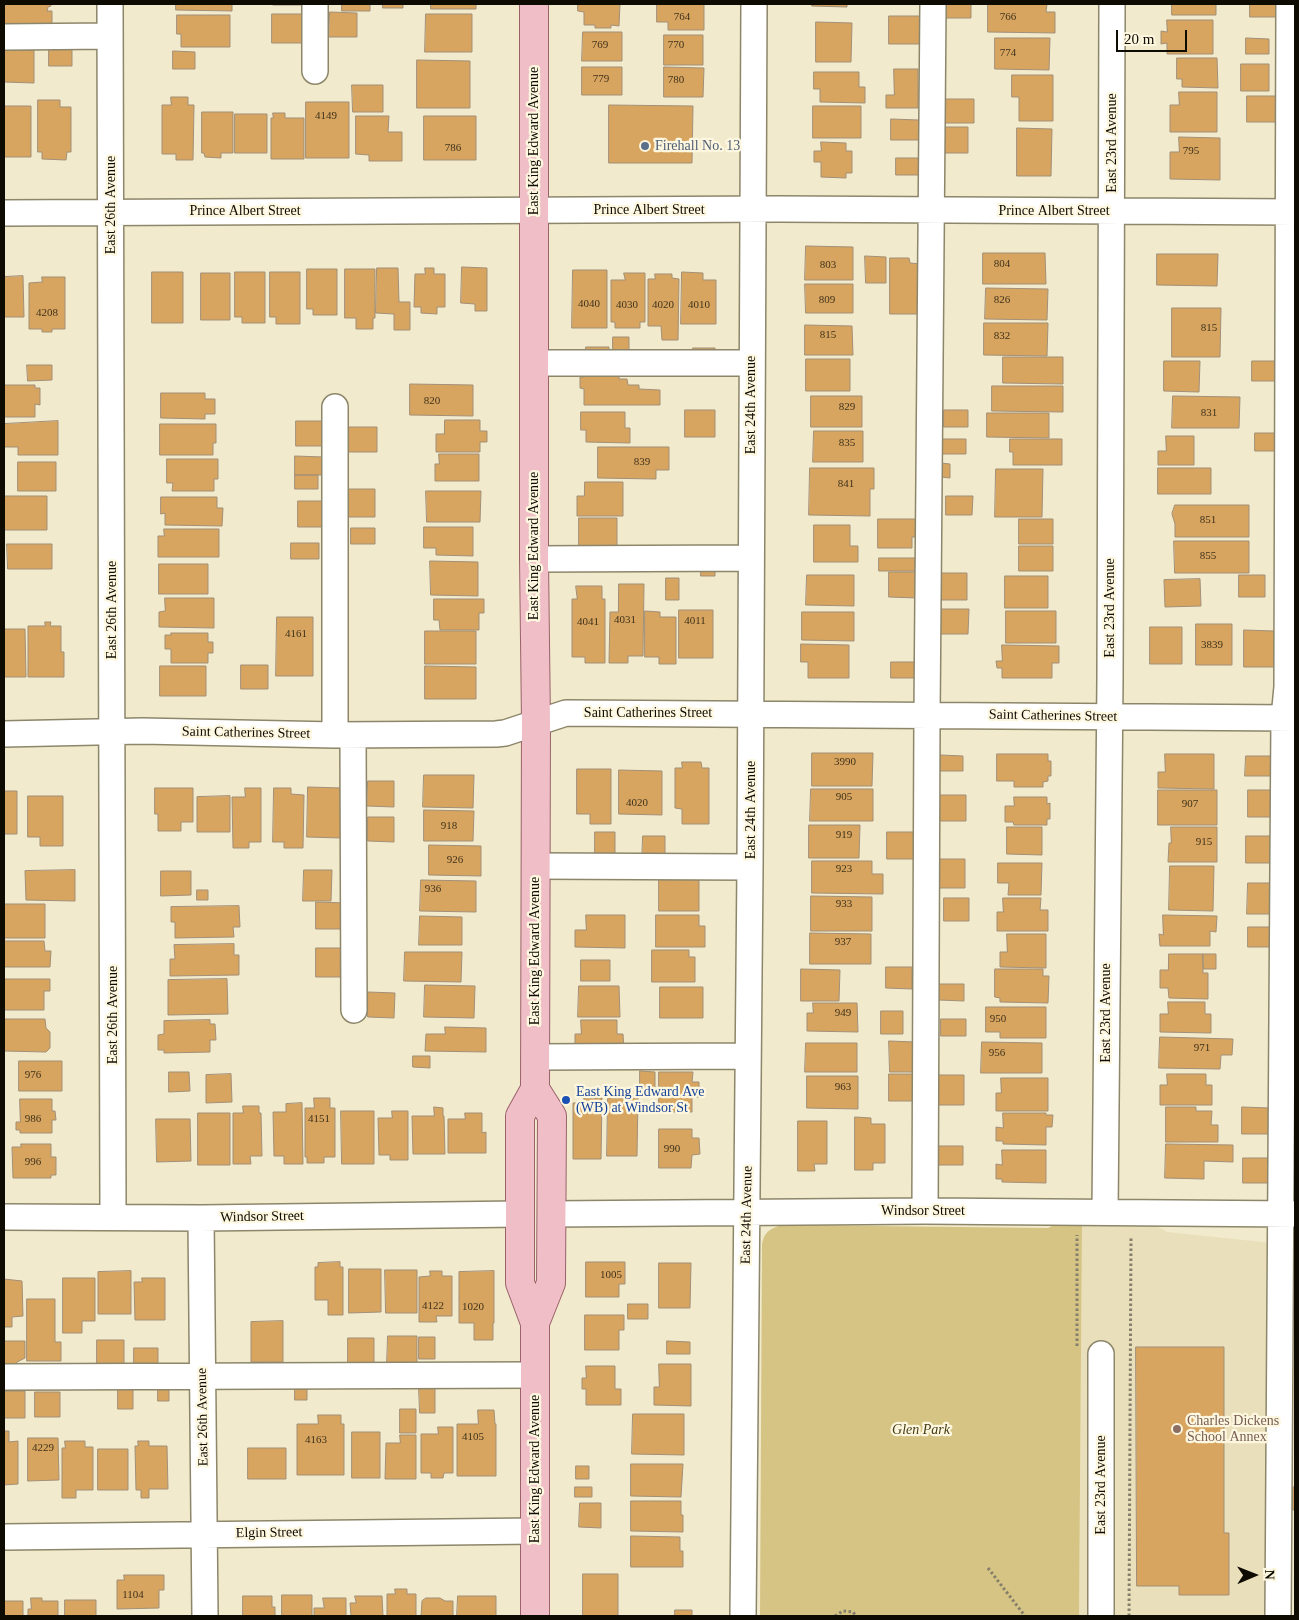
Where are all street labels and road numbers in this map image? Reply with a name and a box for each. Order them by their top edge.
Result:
street label: East King Edward Avenue [526,67,542,215]
street label: East 23rd Avenue [1104,93,1120,193]
street label: East 26th Avenue [103,156,119,254]
street label: Prince Albert Street [593,202,705,218]
street label: Prince Albert Street [189,203,301,219]
street label: Prince Albert Street [998,203,1110,219]
street label: East 24th Avenue [743,356,759,454]
street label: East King Edward Avenue [526,472,542,620]
street label: East 23rd Avenue [1102,558,1118,658]
street label: East 26th Avenue [104,561,120,659]
street label: Saint Catherines Street [584,705,712,721]
street label: Saint Catherines Street [989,706,1117,726]
street label: Saint Catherines Street [182,723,310,743]
street label: East 24th Avenue [743,761,759,859]
street label: East King Edward Avenue [527,877,543,1025]
street label: East 23rd Avenue [1098,963,1114,1063]
street label: East 26th Avenue [105,966,121,1064]
street label: East 24th Avenue [738,1166,756,1264]
street label: Windsor Street [881,1203,965,1219]
street label: Windsor Street [220,1208,304,1226]
street label: East 26th Avenue [194,1368,212,1466]
street label: East King Edward Avenue [527,1395,543,1543]
street label: East 23rd Avenue [1093,1435,1109,1535]
street label: Elgin Street [236,1524,302,1542]

